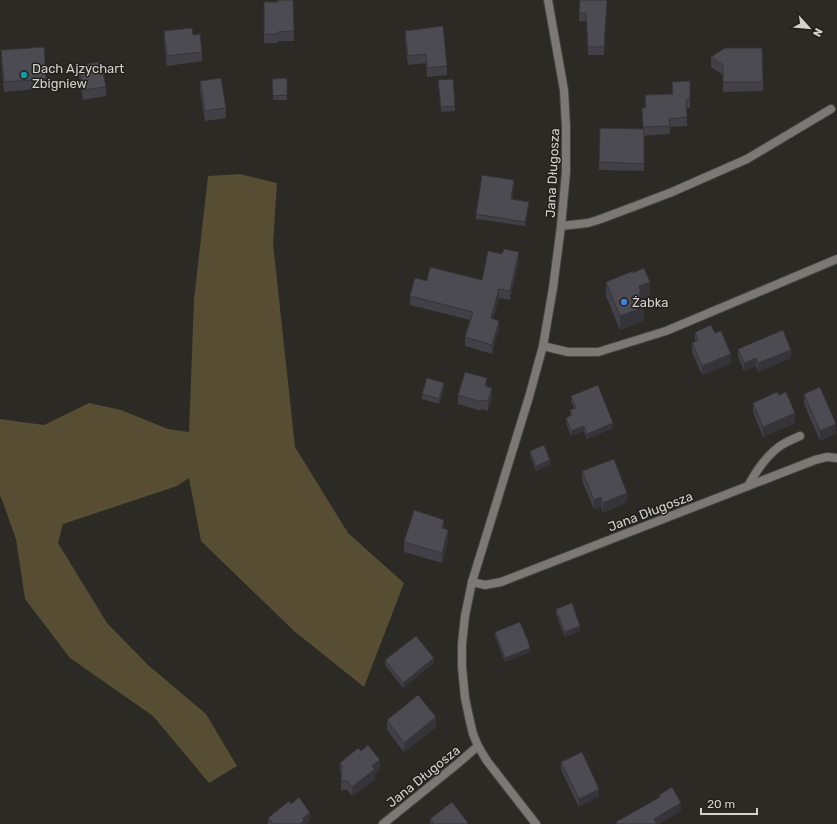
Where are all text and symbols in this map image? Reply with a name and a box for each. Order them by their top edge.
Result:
north arrow [789,8,829,48]
text: N [810,26,825,39]
place label: Dach Ajzychart Zbigniew [32,61,124,92]
marker: Dach Ajzychart Zbigniew [19,70,29,80]
street label: Jana Długosza [543,128,563,218]
place label: Żabka [632,295,668,310]
marker: Żabka [619,297,629,307]
street label: Jana Długosza [606,488,695,535]
street label: Jana Długosza [384,742,463,811]
scale bar [701,790,757,816]
text: 20 m [707,797,735,811]

